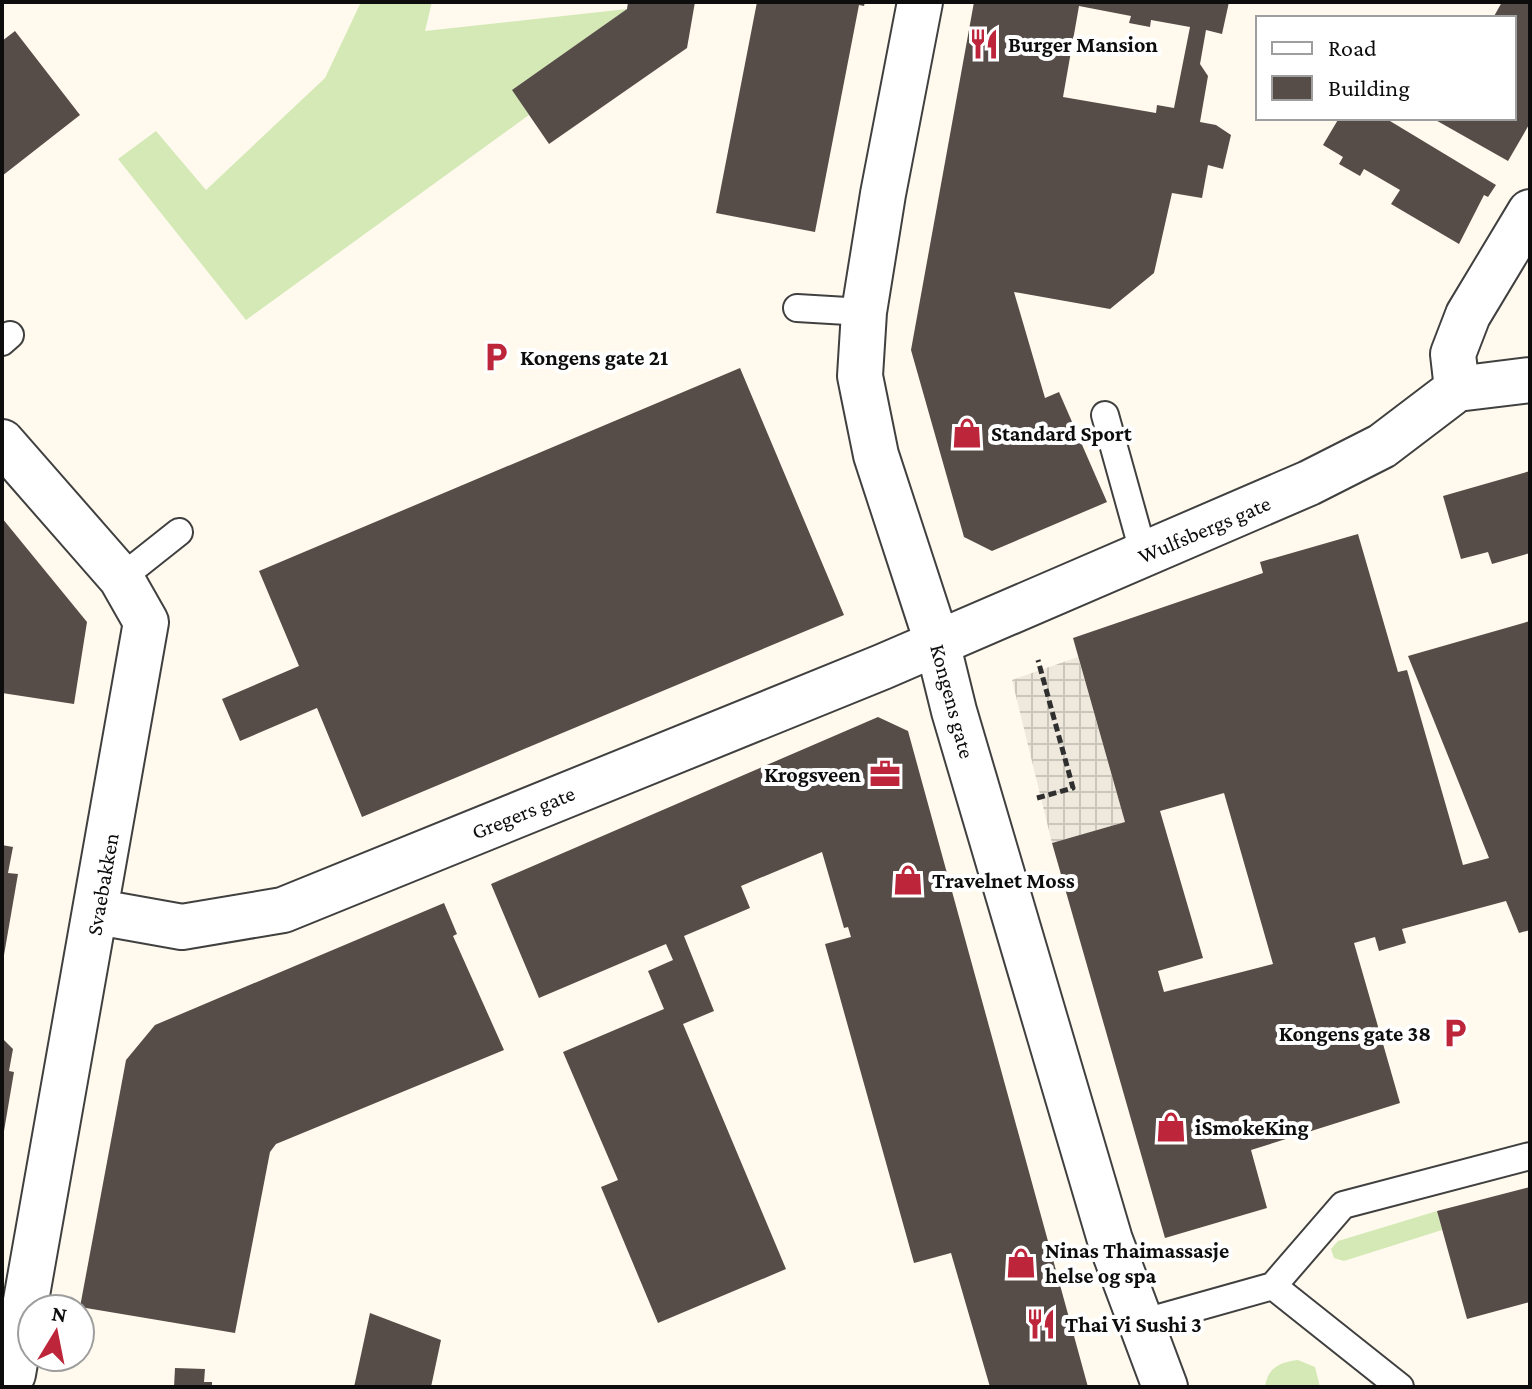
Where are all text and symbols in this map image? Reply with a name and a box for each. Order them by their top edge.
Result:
legend [1256,16,1516,120]
restaurant icon: Burger Mansion [967,27,1001,61]
place label: Burger Mansion [1008,32,1158,57]
text: Road [1328,34,1377,61]
text: Building [1328,74,1410,101]
parking icon: Kongens gate 21 [479,340,513,374]
place label: Kongens gate 21 [520,345,668,370]
shop icon: Standard Sport [950,416,984,450]
place label: Standard Sport [991,421,1133,446]
street label: Wulfsbergs gate [1134,490,1274,569]
street label: Kongens gate [925,641,980,761]
office icon: Krogsveen [868,757,902,791]
place label: Krogsveen [764,762,861,787]
street label: Gregers gate [468,780,578,844]
street label: Svaebakken [81,831,124,937]
shop icon: Travelnet Moss [891,863,925,897]
place label: Travelnet Moss [932,868,1075,893]
parking icon: Kongens gate 38 [1438,1016,1472,1050]
place label: Kongens gate 38 [1279,1021,1431,1046]
shop icon: iSmokeKing [1154,1110,1188,1144]
place label: iSmokeKing [1195,1115,1309,1140]
place label: Ninas Thaimassasje helse og spa [1045,1238,1229,1288]
shop icon: Ninas Thaimassasje helse og spa [1004,1246,1038,1280]
north arrow [16,1293,96,1373]
text: N [50,1300,69,1327]
restaurant icon: Thai Vi Sushi 3 [1024,1307,1058,1341]
place label: Thai Vi Sushi 3 [1065,1312,1202,1337]

